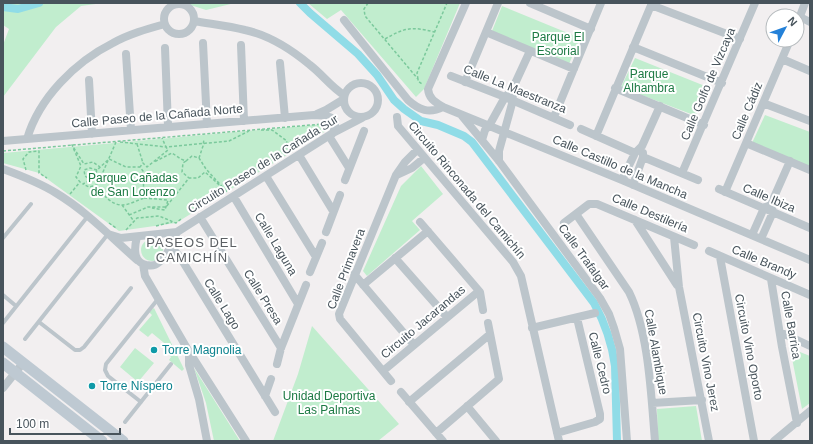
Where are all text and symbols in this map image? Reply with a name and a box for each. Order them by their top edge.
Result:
north arrow [765,8,805,48]
text: N [785,15,800,28]
street label: Calle Golfo de Vizcaya [678,25,738,143]
park label: Parque El Escorial [532,30,584,58]
street label: Calle La Maestranza [461,62,569,116]
park label: Parque Alhambra [623,67,675,95]
street label: Calle Cádiz [729,80,765,142]
street label: Calle Paseo de la Cañada Norte [71,101,244,130]
street label: Circuito Paseo de la Cañada Sur [185,112,341,216]
street label: Circuito Rinconada del Camichín [405,119,529,261]
street label: Calle Castillo de la Mancha [550,132,690,202]
park label: Parque Cañadas de San Lorenzo [88,171,178,199]
street label: Calle Ibiza [740,181,798,216]
street label: Calle Destilería [610,191,690,235]
street label: Calle Laguna [252,210,300,278]
street label: Calle Trafalgar [555,221,613,293]
street label: Calle Primavera [324,226,368,311]
district label: PASEOS DEL CAMICHÍN [146,235,238,265]
street label: Calle Brandy [730,242,798,282]
street label: Calle Presa [241,267,286,327]
street label: Calle Lago [201,276,243,332]
street label: Circuito Jacarandas [378,283,468,361]
street label: Calle Barrica [778,290,804,360]
street label: Circuito Vino Oporto [732,293,766,402]
street label: Calle Alambique [642,308,670,396]
street label: Circuito Vino Jerez [690,311,722,413]
street label: Calle Cedro [586,331,615,396]
place label: Torre Magnolia [162,343,242,357]
marker: Torre Magnolia [149,345,159,355]
place label: Torre Níspero [100,379,173,393]
marker: Torre Níspero [87,381,97,391]
park label: Unidad Deportiva Las Palmas [283,389,376,417]
scale bar [10,410,120,436]
text: 100 m [16,417,49,431]

